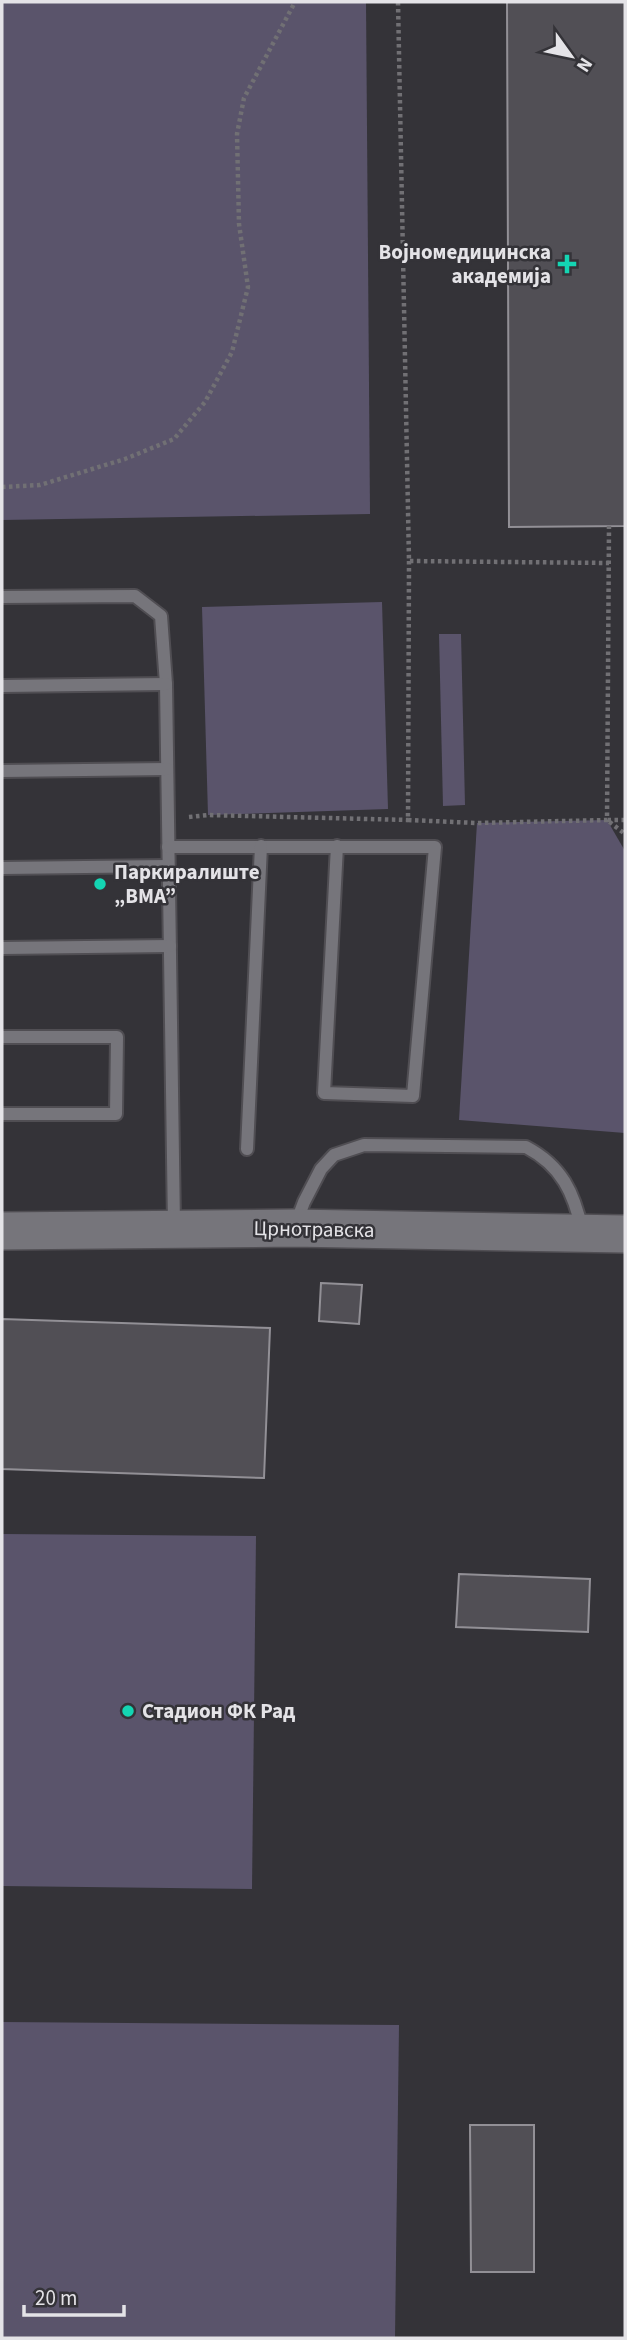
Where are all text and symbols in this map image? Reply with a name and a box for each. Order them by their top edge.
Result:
north arrow [536,21,606,91]
text: N [569,52,599,77]
place label: Војномедицинска академија [379,237,551,291]
marker: Војномедицинска академија [557,254,577,274]
place label: Паркиралиште „ВМА” [114,857,260,911]
marker: Паркиралиште „ВМА” [92,876,108,892]
street label: Црнотравска [253,1213,375,1245]
place label: Стадион ФК Рад [142,1696,296,1726]
marker: Стадион ФК Рад [120,1703,136,1719]
scale bar [24,2274,124,2318]
text: 20 m [35,2283,77,2313]

